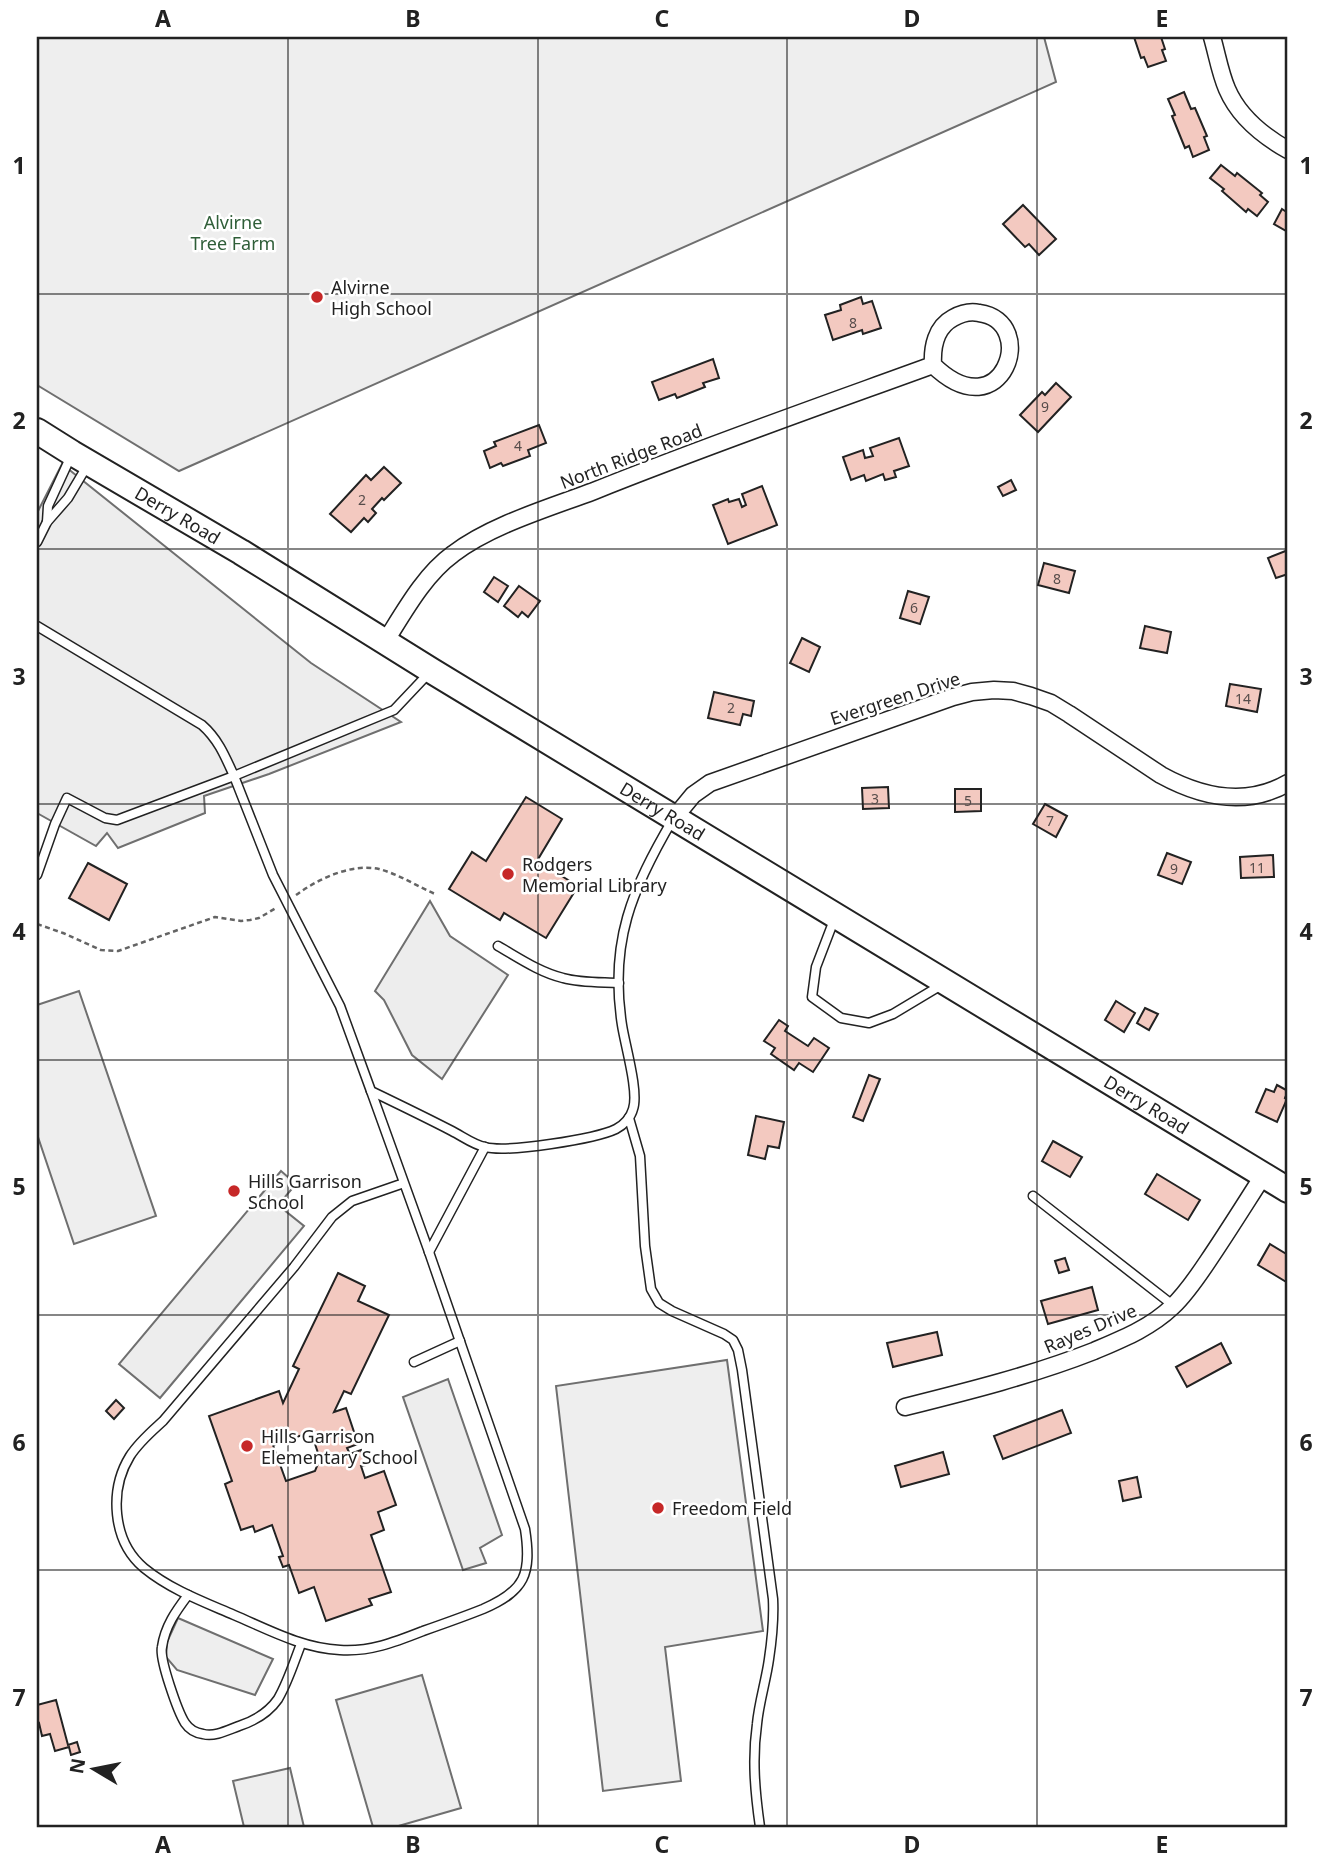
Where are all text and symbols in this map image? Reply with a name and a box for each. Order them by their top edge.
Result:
text: A [155,2,171,34]
text: B [405,2,421,34]
text: C [655,2,670,34]
text: D [904,2,920,34]
text: E [1156,2,1168,34]
text: 1 [12,149,26,181]
text: 1 [1299,149,1313,181]
park label: Alvirne Tree Farm [191,210,275,255]
place label: Alvirne High School [331,275,432,320]
marker: Alvirne High School [309,289,325,305]
house number: 8 [849,313,857,332]
house number: 9 [1041,397,1049,416]
text: 2 [12,404,26,436]
text: 2 [1299,404,1313,436]
street label: North Ridge Road [557,418,705,494]
house number: 4 [514,436,522,455]
street label: Derry Road [131,481,225,549]
house number: 2 [358,490,366,509]
house number: 8 [1053,569,1061,588]
house number: 6 [910,598,918,617]
text: 3 [12,660,26,692]
text: 3 [1299,660,1313,692]
street label: Evergreen Drive [827,666,963,730]
house number: 14 [1235,689,1251,708]
house number: 2 [727,698,735,717]
street label: Derry Road [616,776,710,846]
house number: 3 [871,789,879,808]
house number: 5 [964,791,972,810]
house number: 7 [1046,811,1054,830]
place label: Rodgers Memorial Library [522,852,667,897]
house number: 11 [1249,858,1265,877]
house number: 9 [1170,859,1178,878]
marker: Rodgers Memorial Library [500,866,516,882]
text: 4 [12,915,26,947]
text: 4 [1299,915,1313,947]
street label: Derry Road [1100,1069,1194,1139]
place label: Hills Garrison School [248,1169,362,1214]
text: 5 [12,1170,26,1202]
text: 5 [1299,1170,1313,1202]
marker: Hills Garrison School [226,1183,242,1199]
street label: Rayes Drive [1040,1298,1140,1358]
place label: Hills Garrison Elementary School [261,1424,418,1469]
text: 6 [12,1426,26,1458]
text: 6 [1299,1426,1313,1458]
marker: Hills Garrison Elementary School [239,1438,255,1454]
place label: Freedom Field [672,1496,792,1520]
marker: Freedom Field [650,1500,666,1516]
text: 7 [12,1681,26,1713]
text: 7 [1299,1681,1313,1713]
north arrow [60,1734,130,1804]
text: N [63,1756,91,1776]
text: A [155,1828,171,1860]
text: B [405,1828,421,1860]
text: C [655,1828,670,1860]
text: D [904,1828,920,1860]
text: E [1156,1828,1168,1860]

